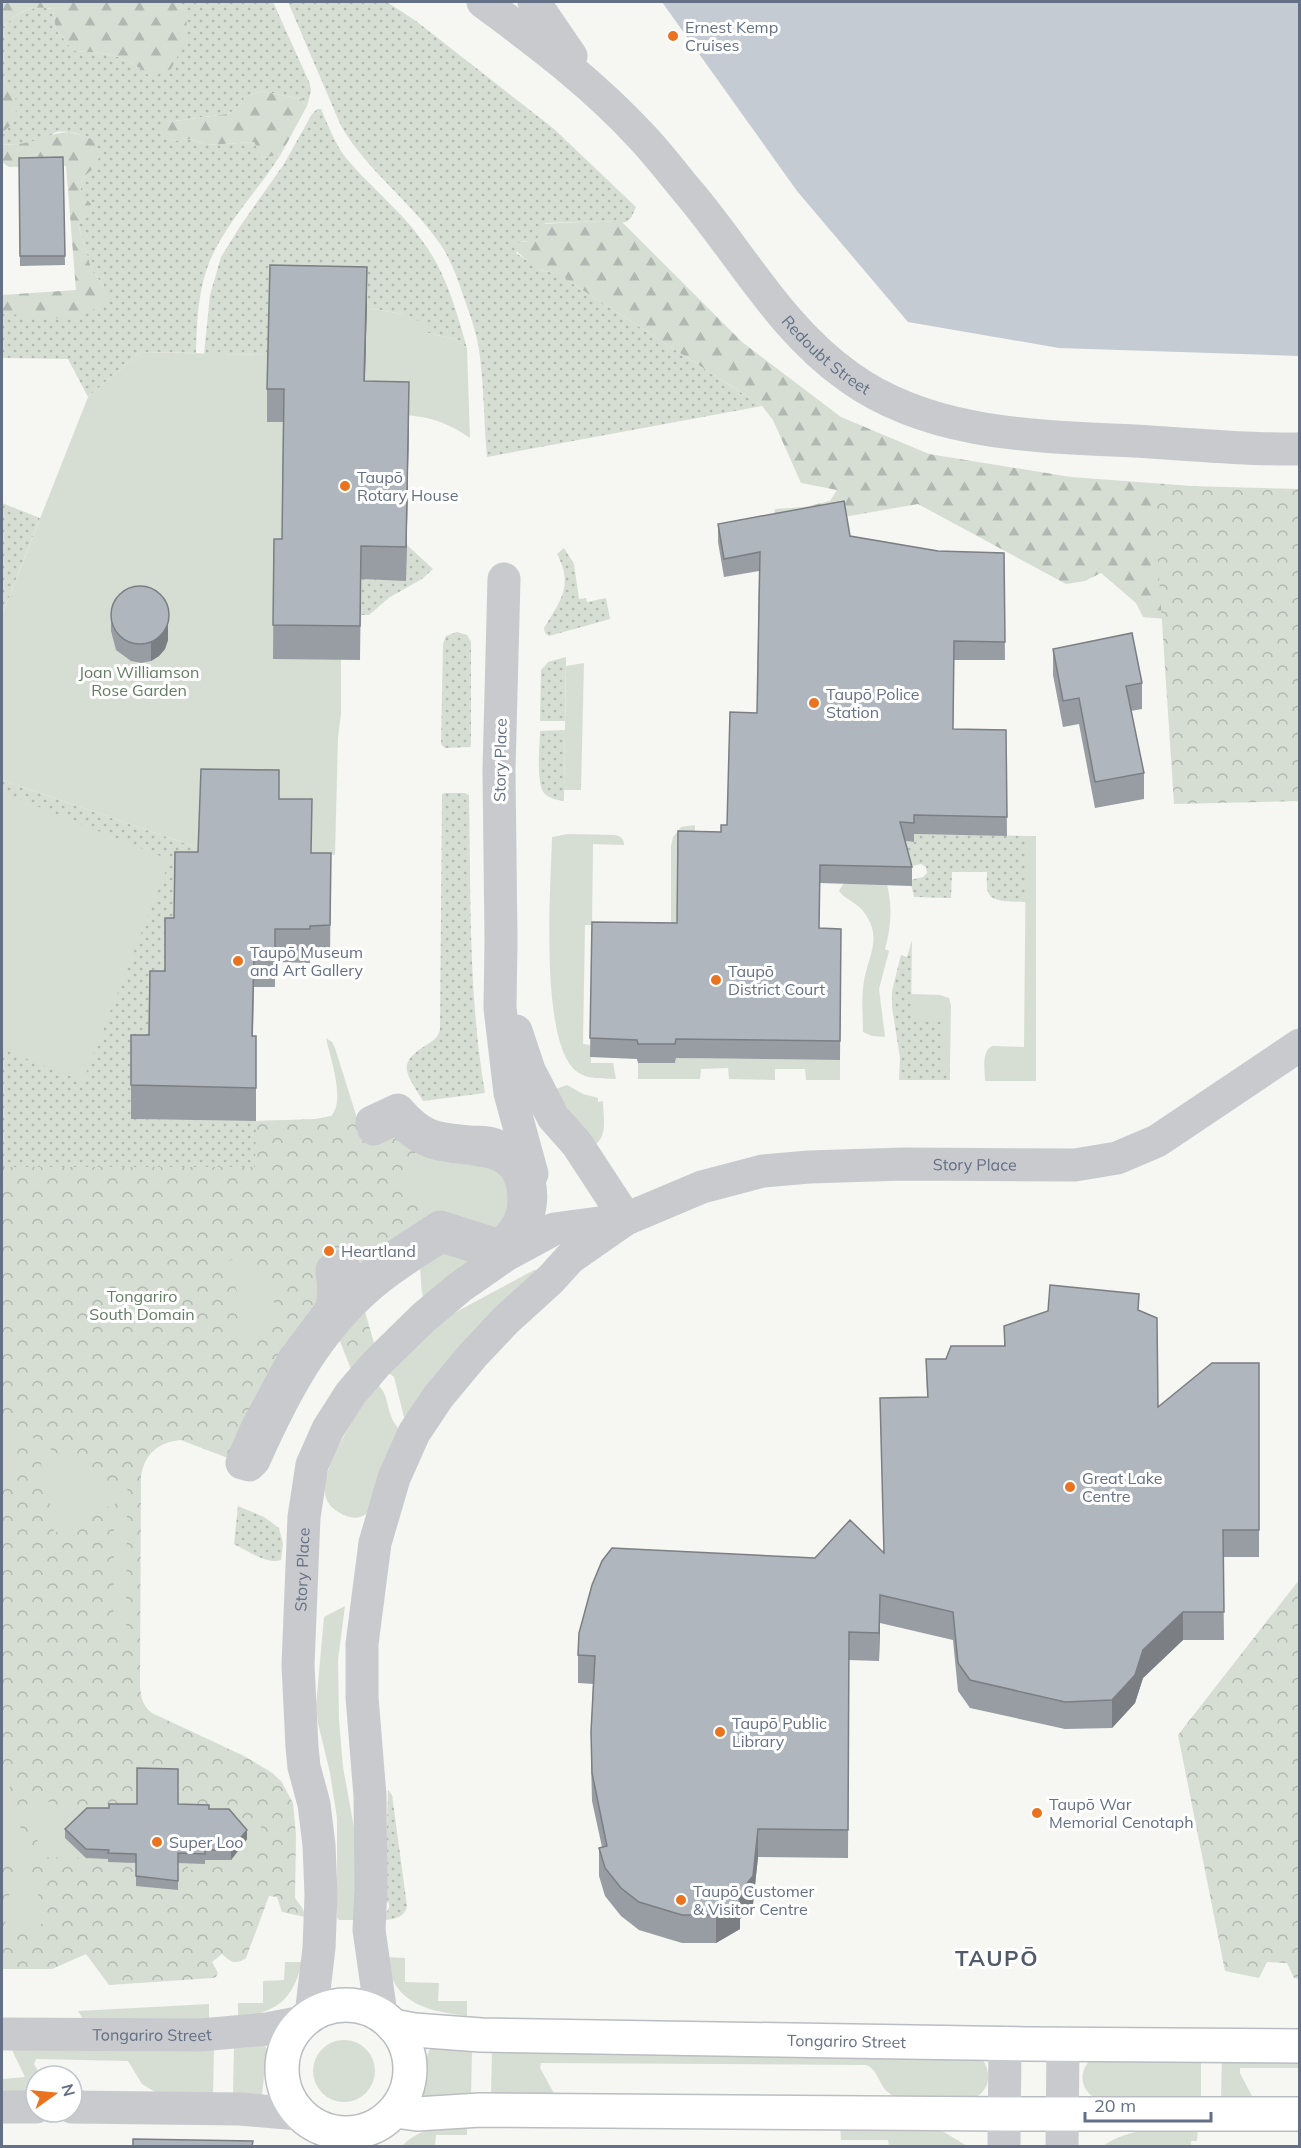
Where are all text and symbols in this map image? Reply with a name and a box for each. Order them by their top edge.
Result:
place label: Ernest Kemp Cruises [685,17,778,55]
marker: Ernest Kemp Cruises [666,29,680,43]
street label: Redoubt Street [778,311,874,399]
place label: Taupō Rotary House [357,467,458,505]
marker: Taupō Rotary House [338,479,352,493]
park label: Joan Williamson Rose Garden [79,662,199,700]
place label: Taupō Police Station [826,684,919,722]
marker: Taupō Police Station [807,696,821,710]
street label: Story Place [489,718,511,802]
place label: Taupō Museum and Art Gallery [250,942,363,980]
marker: Taupō Museum and Art Gallery [231,954,245,968]
place label: Taupō District Court [728,961,826,999]
marker: Taupō District Court [709,973,723,987]
street label: Story Place [933,1154,1017,1175]
place label: Heartland [341,1241,416,1261]
marker: Heartland [322,1244,336,1258]
park label: Tongariro South Domain [89,1286,195,1324]
place label: Great Lake Centre [1082,1468,1163,1506]
marker: Great Lake Centre [1063,1480,1077,1494]
street label: Story Place [290,1527,314,1612]
place label: Taupō Public Library [732,1713,827,1751]
marker: Taupō Public Library [713,1725,727,1739]
place label: Taupō War Memorial Cenotaph [1049,1794,1194,1832]
marker: Taupō War Memorial Cenotaph [1030,1806,1044,1820]
place label: Super Loo [169,1832,243,1852]
marker: Super Loo [150,1835,164,1849]
place label: Taupō Customer & Visitor Centre [693,1881,814,1919]
marker: Taupō Customer & Visitor Centre [674,1893,688,1907]
district label: TAUPŌ [955,1944,1039,1972]
street label: Tongariro Street [92,2024,213,2045]
street label: Tongariro Street [787,2030,907,2052]
north arrow [24,2064,84,2124]
text: N [57,2082,80,2099]
scale bar [1085,2085,1211,2123]
text: 20 m [1094,2094,1136,2117]

